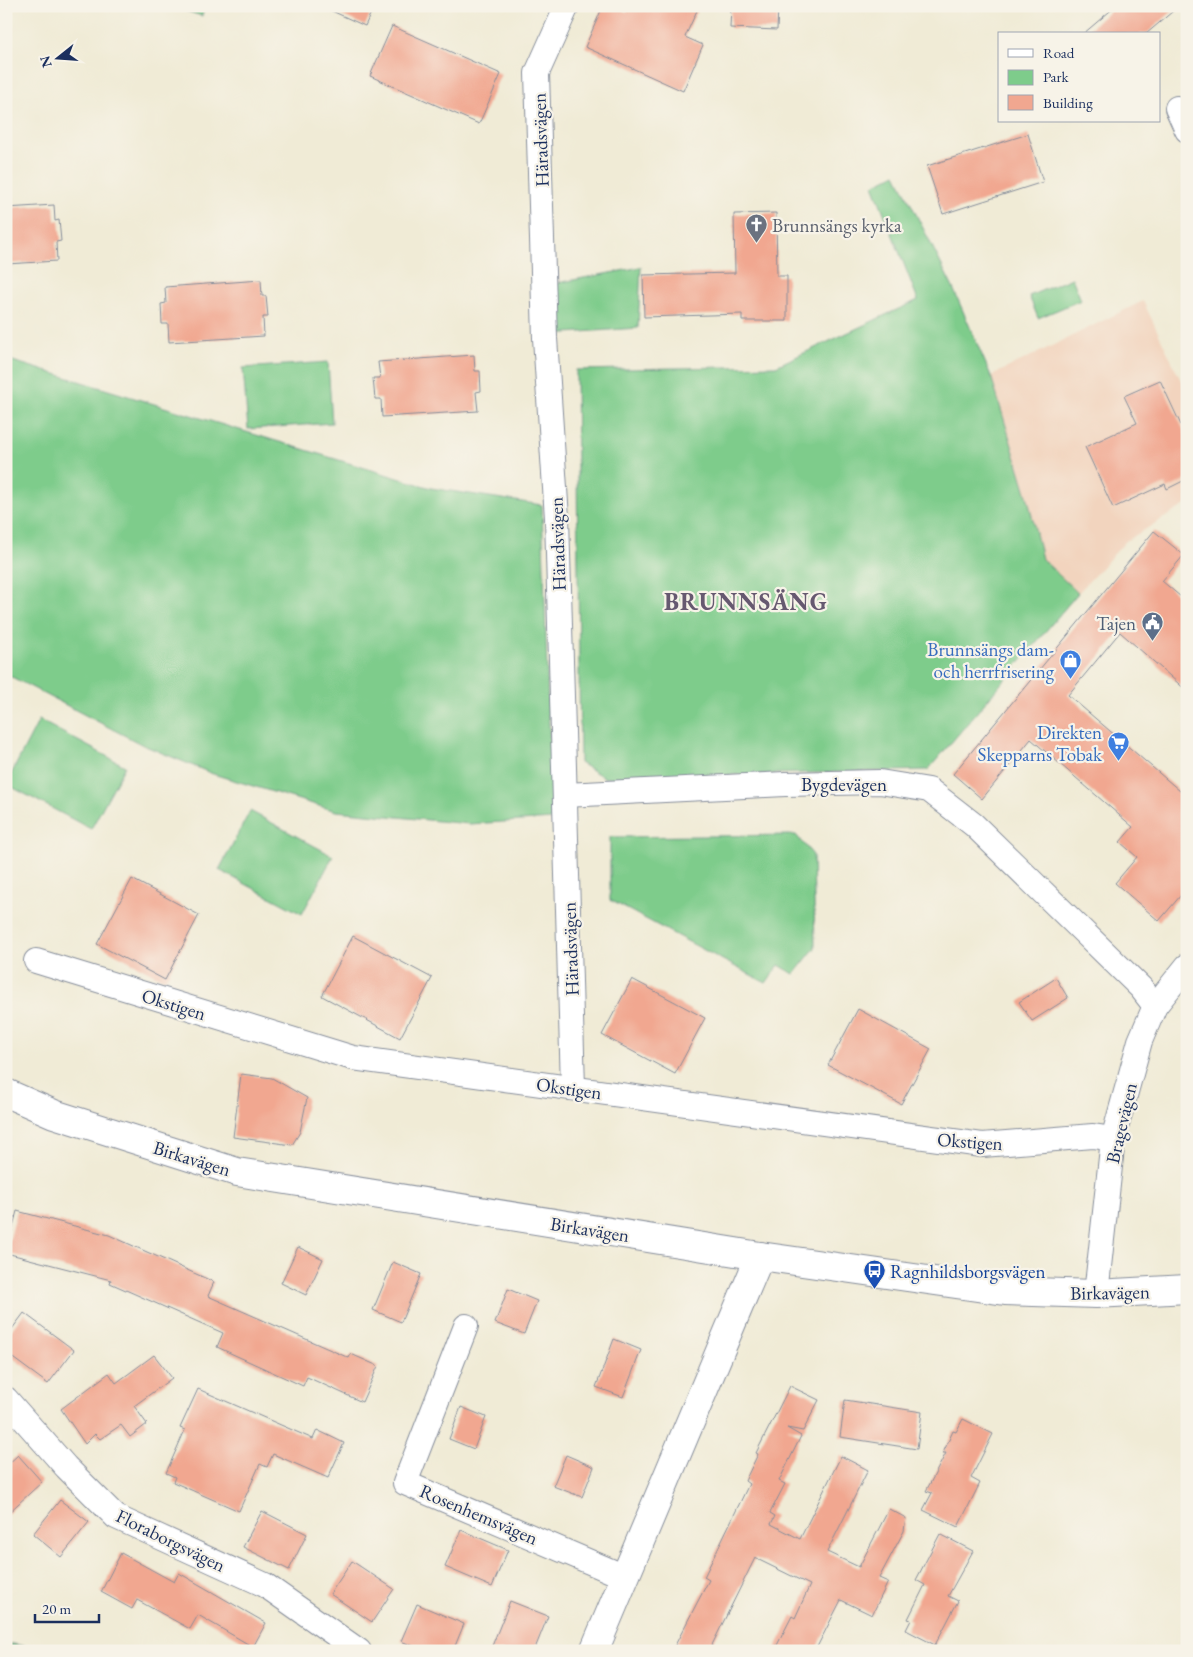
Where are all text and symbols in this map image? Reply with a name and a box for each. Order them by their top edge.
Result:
north arrow [32,32,82,82]
legend [998,32,1160,122]
text: Road [1043,43,1075,62]
text: N [35,53,56,70]
text: Park [1043,67,1070,86]
street label: Häradsvägen [526,93,555,187]
text: Building [1043,93,1093,112]
church icon: Brunnsängs kyrka [744,213,768,244]
place label: Brunnsängs kyrka [772,213,902,238]
street label: Häradsvägen [543,497,572,591]
district label: BRUNNSÄNG [664,586,828,617]
place label: Tajen [1096,611,1136,636]
public building icon: Tajen [1140,611,1164,642]
place label: Brunnsängs dam- och herrfrisering [927,637,1055,684]
shop icon: Brunnsängs dam- och herrfrisering [1058,648,1082,679]
place label: Direkten Skepparns Tobak [978,720,1103,767]
supermarket icon: Direkten Skepparns Tobak [1106,731,1130,762]
street label: Bygdevägen [801,772,887,797]
street label: Häradsvägen [556,902,585,996]
street label: Okstigen [139,983,209,1026]
street label: Okstigen [535,1072,603,1105]
street label: Bragevägen [1100,1080,1143,1166]
street label: Okstigen [936,1127,1004,1156]
street label: Birkavägen [150,1135,234,1182]
street label: Birkavägen [549,1211,631,1248]
bus stop icon: Ragnhildsborgsvägen [862,1259,886,1290]
place label: Ragnhildsborgsvägen [890,1259,1045,1284]
street label: Birkavägen [1070,1279,1150,1306]
street label: Rosenhemsvägen [416,1478,542,1551]
street label: Floraborgsvägen [112,1503,230,1578]
scale bar [35,1592,99,1624]
text: 20 m [42,1599,71,1618]

